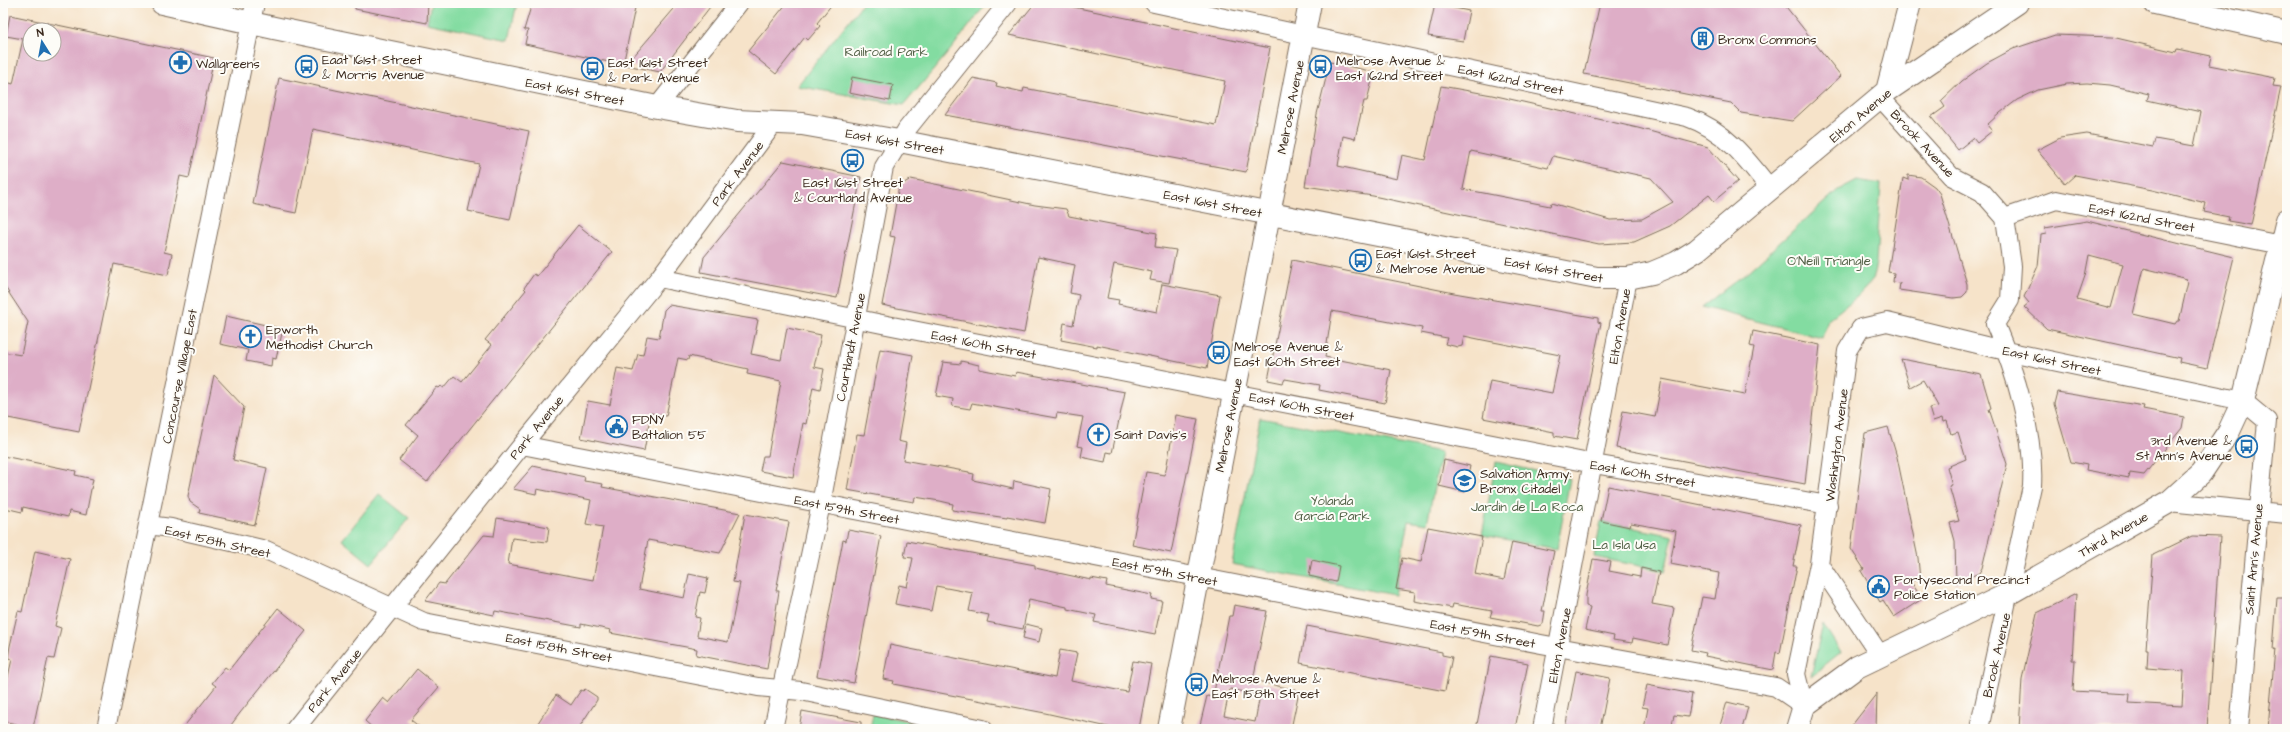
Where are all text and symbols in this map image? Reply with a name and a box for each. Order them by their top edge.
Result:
north arrow [22,22,62,62]
text: N [35,25,45,41]
building icon: Bronx Commons [1689,26,1715,52]
place label: Bronx Commons [1718,31,1817,49]
park label: Railroad Park [845,43,927,61]
pharmacy icon: Wallgreens [168,50,194,76]
place label: Eaat 161st Street & Morris Avenue [322,51,424,84]
place label: Melrose Avenue & East 162nd Street [1336,52,1446,85]
bus stop icon: Eaat 161st Street & Morris Avenue [294,53,320,79]
place label: East 161st Street & Park Avenue [608,54,709,87]
bus stop icon: Melrose Avenue & East 162nd Street [1307,54,1333,80]
place label: Wallgreens [196,55,260,74]
bus stop icon: East 161st Street & Park Avenue [579,56,605,82]
street label: Melrose Avenue [1273,59,1309,156]
street label: East 162nd Street [1457,60,1566,100]
street label: East 161st Street [524,74,626,110]
street label: Elton Avenue [1826,84,1896,147]
street label: Brook Avenue [1886,106,1958,181]
street label: East 161st Street [844,124,946,160]
street label: Park Avenue [707,137,768,210]
bus stop icon: East 161st Street & Courtland Avenue [840,147,866,173]
place label: East 161st Street & Courtland Avenue [794,174,912,207]
street label: East 161st Street [1162,186,1264,222]
street label: East 162nd Street [2088,199,2197,237]
place label: East 161st Street & Melrose Avenue [1376,245,1485,278]
bus stop icon: East 161st Street & Melrose Avenue [1347,247,1373,273]
street label: East 161st Street [1503,252,1605,288]
park label: O'Neill Triangle [1787,252,1871,271]
street label: Elton Avenue [1605,287,1635,365]
street label: Courtlandt Avenue [832,291,870,403]
street label: Concourse Village East [158,307,203,445]
place label: Epworth Methodist Church [266,321,373,354]
church icon: Epworth Methodist Church [238,323,264,349]
street label: East 160th Street [930,326,1038,364]
place label: Melrose Avenue & East 160th Street [1234,338,1344,371]
bus stop icon: Melrose Avenue & East 160th Street [1205,340,1231,366]
street label: East 161st Street [2001,342,2103,380]
street label: Melrose Avenue [1211,377,1247,474]
street label: East 160th Street [1248,388,1356,426]
street label: Washington Avenue [1821,388,1854,503]
street label: Park Avenue [505,392,568,463]
place label: FDNY Battalion 55 [632,411,706,444]
public building icon: FDNY Battalion 55 [603,413,629,439]
church icon: Saint Davis's [1085,421,1111,447]
place label: Saint Davis's [1114,426,1187,444]
place label: 3rd Avenue & St Ann’s Avenue [2136,432,2232,465]
bus stop icon: 3rd Avenue & St Ann’s Avenue [2234,434,2260,460]
street label: East 160th Street [1589,456,1697,492]
place label: Salvation Army: Bronx Citadel [1480,465,1572,498]
school or university icon: Salvation Army: Bronx Citadel [1451,467,1477,493]
street label: East 159th Street [793,491,902,529]
park label: Yolanda García Park [1295,492,1369,525]
park label: Jardin de La Roca [1471,498,1583,516]
street label: Saint Ann's Avenue [2240,503,2268,615]
street label: Third Avenue [2075,508,2152,562]
street label: East 158th Street [163,521,273,563]
park label: La Isla Usa [1592,536,1656,554]
street label: East 159th Street [1111,553,1220,591]
place label: Fortysecond Precinct Police Station [1894,571,2031,604]
public building icon: Fortysecond Precinct Police Station [1866,573,1892,599]
street label: Elton Avenue [1544,606,1576,684]
street label: Brook Avenue [1978,611,2015,699]
street label: East 159th Street [1429,615,1538,653]
street label: East 158th Street [504,629,614,667]
street label: Park Avenue [303,645,366,716]
place label: Melrose Avenue & East 158th Street [1212,670,1322,703]
bus stop icon: Melrose Avenue & East 158th Street [1184,672,1210,698]

